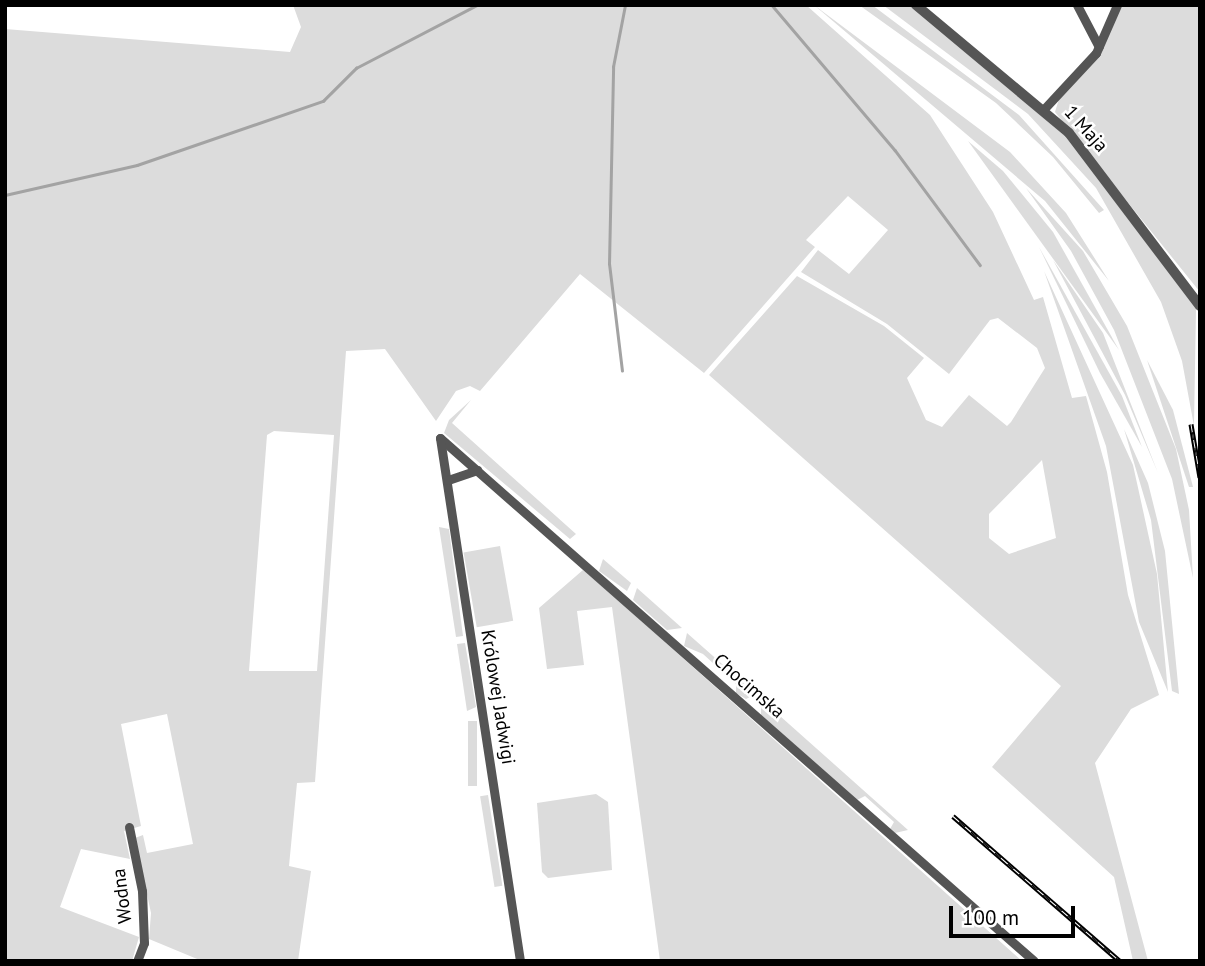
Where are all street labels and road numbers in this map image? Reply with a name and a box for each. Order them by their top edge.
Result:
street label: 1 Maja [1059,101,1113,157]
street label: Królowej Jadwigi [476,628,520,766]
street label: Chocimska [709,649,789,723]
street label: Wodna [107,867,137,925]

